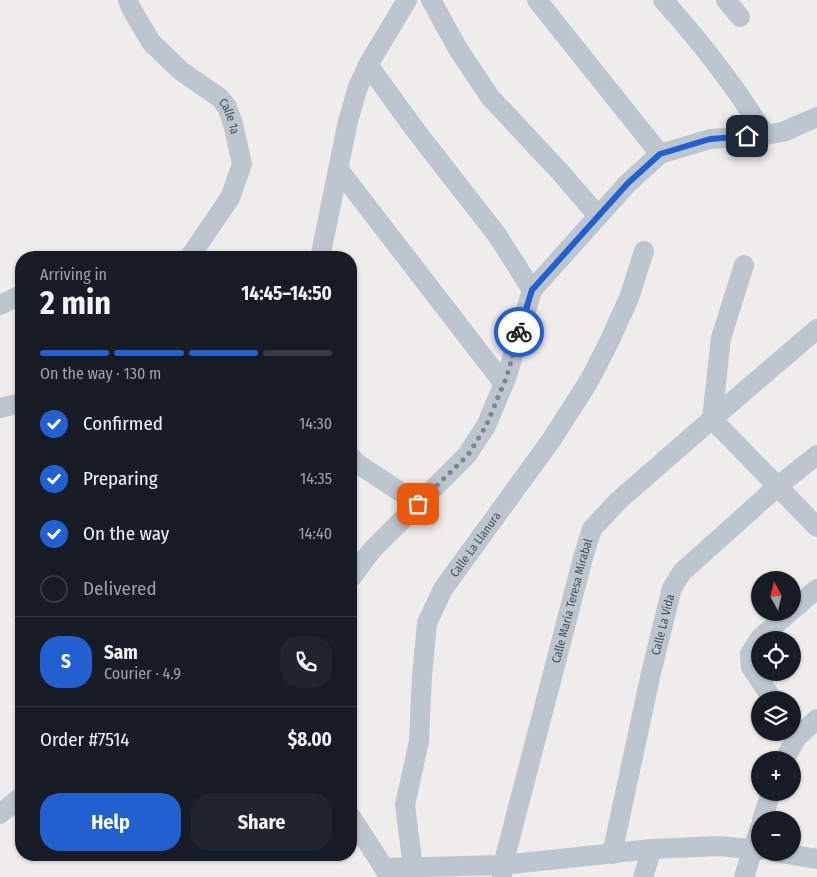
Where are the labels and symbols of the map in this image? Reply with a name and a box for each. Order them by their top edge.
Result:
street label: Calle 1a [216,95,242,136]
pin [726,115,768,157]
courier [494,307,544,357]
pin [397,483,439,525]
street label: Calle La Llanura [447,509,504,580]
street label: Calle María Teresa Mirabal [549,537,595,665]
north arrow [751,571,801,621]
street label: Calle La Vida [649,593,677,656]

